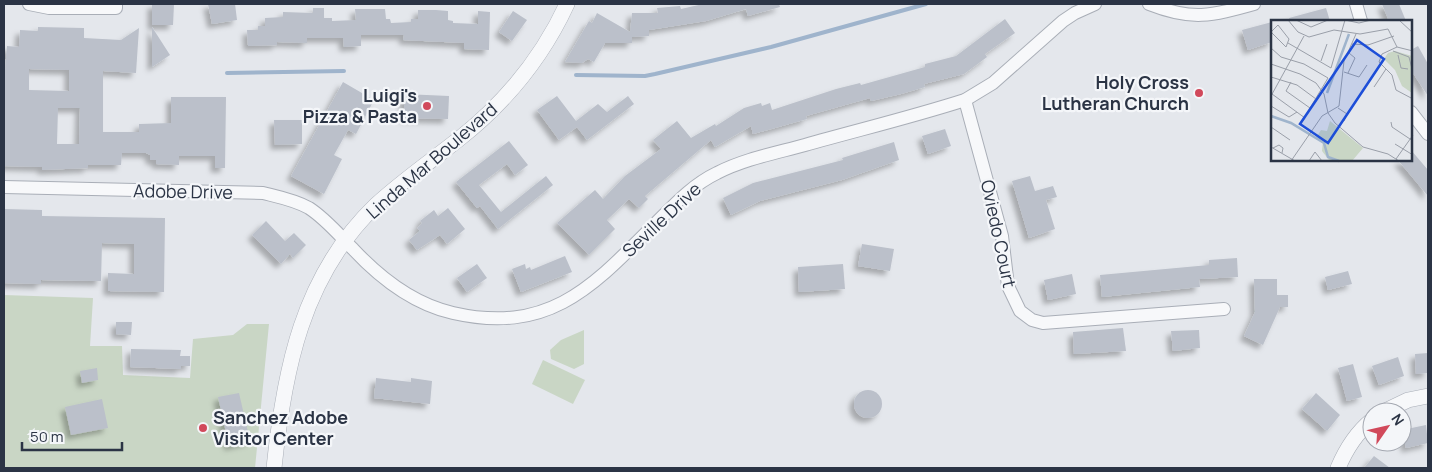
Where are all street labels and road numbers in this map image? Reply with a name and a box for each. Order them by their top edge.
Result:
street label: Linda Mar Boulevard [361,97,502,224]
street label: Seville Drive [617,177,706,262]
street label: Adobe Drive [133,178,233,204]
street label: Oviedo Court [976,178,1022,290]

